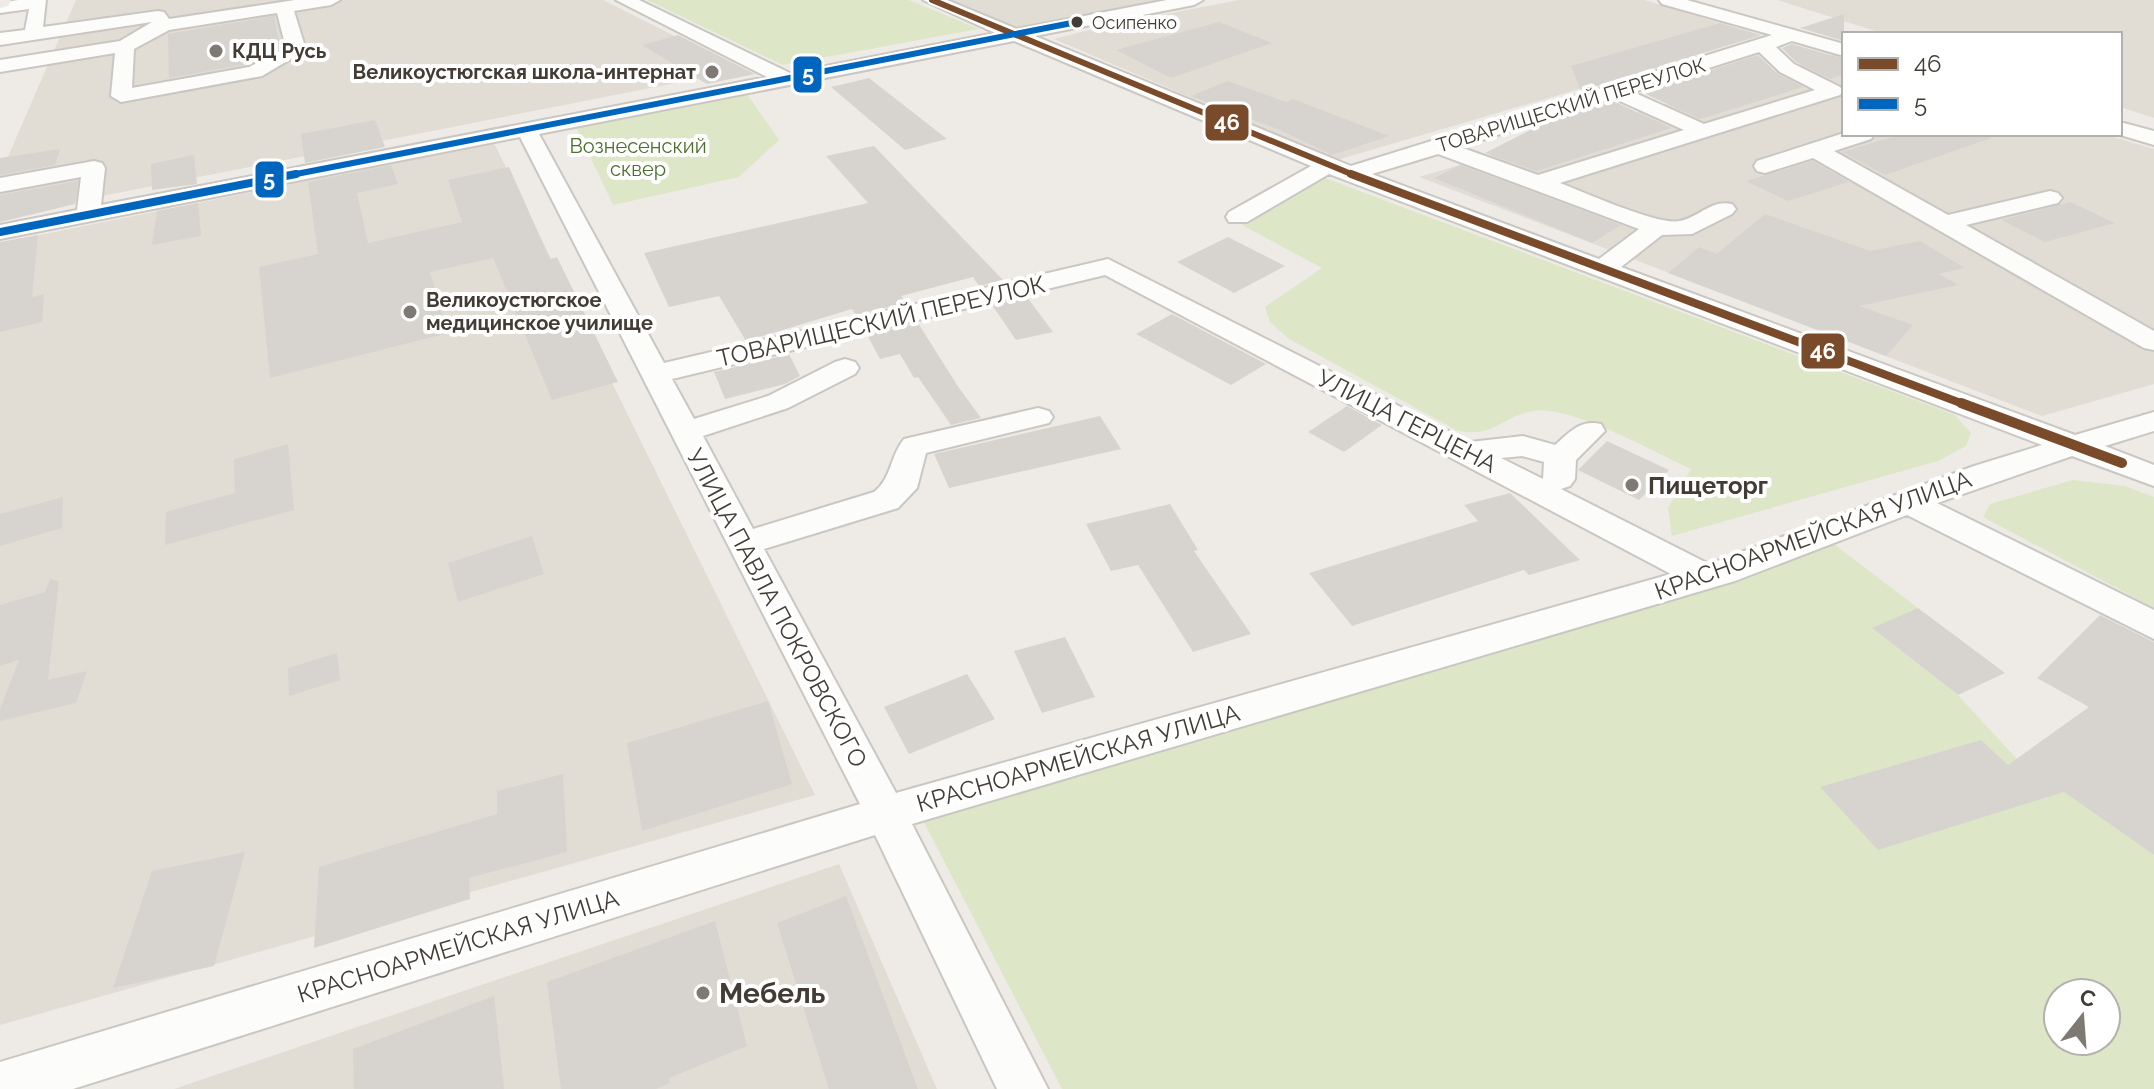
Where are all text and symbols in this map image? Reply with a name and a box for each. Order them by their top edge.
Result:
place label: Осипенко [1092,12,1177,33]
marker: Осипенко [1069,14,1085,30]
legend [1842,32,2122,136]
place label: КДЦ Русь [232,39,327,63]
marker: КДЦ Русь [207,42,225,60]
text: 46 [1914,49,1942,78]
street label: ТОВАРИЩЕСКИЙ ПЕРЕУЛОК [1434,52,1709,157]
line badge: 5 [792,55,823,94]
place label: Великоустюгская школа-интернат [353,60,696,84]
text: 5 [802,61,814,87]
marker: Великоустюгская школа-интернат [703,63,721,81]
text: 5 [1914,89,1927,118]
line badge: 46 [1204,103,1250,142]
text: 46 [1214,109,1240,135]
park label: Вознесенский сквер [569,134,707,181]
line badge: 5 [254,160,285,199]
text: 5 [263,166,275,192]
street label: ТОВАРИЩЕСКИЙ ПЕРЕУЛОК [714,269,1048,373]
place label: Великоустюгское медицинское училище [426,288,653,335]
marker: Великоустюгское медицинское училище [401,303,419,321]
line badge: 46 [1800,332,1846,370]
text: 46 [1810,338,1836,364]
street label: УЛИЦА ГЕРЦЕНА [1312,363,1502,479]
street label: УЛИЦА ПАВЛА ПОКРОВСКОГО [681,444,873,772]
street label: КРАСНОАРМЕЙСКАЯ УЛИЦА [1651,464,1975,606]
place label: Пищеторг [1648,471,1768,500]
marker: Пищеторг [1623,476,1641,494]
street label: КРАСНОАРМЕЙСКАЯ УЛИЦА [913,698,1243,818]
street label: КРАСНОАРМЕЙСКАЯ УЛИЦА [294,883,622,1009]
place label: Мебель [719,977,826,1010]
north arrow [2042,977,2122,1057]
text: С [2077,983,2099,1013]
marker: Мебель [694,984,712,1002]

